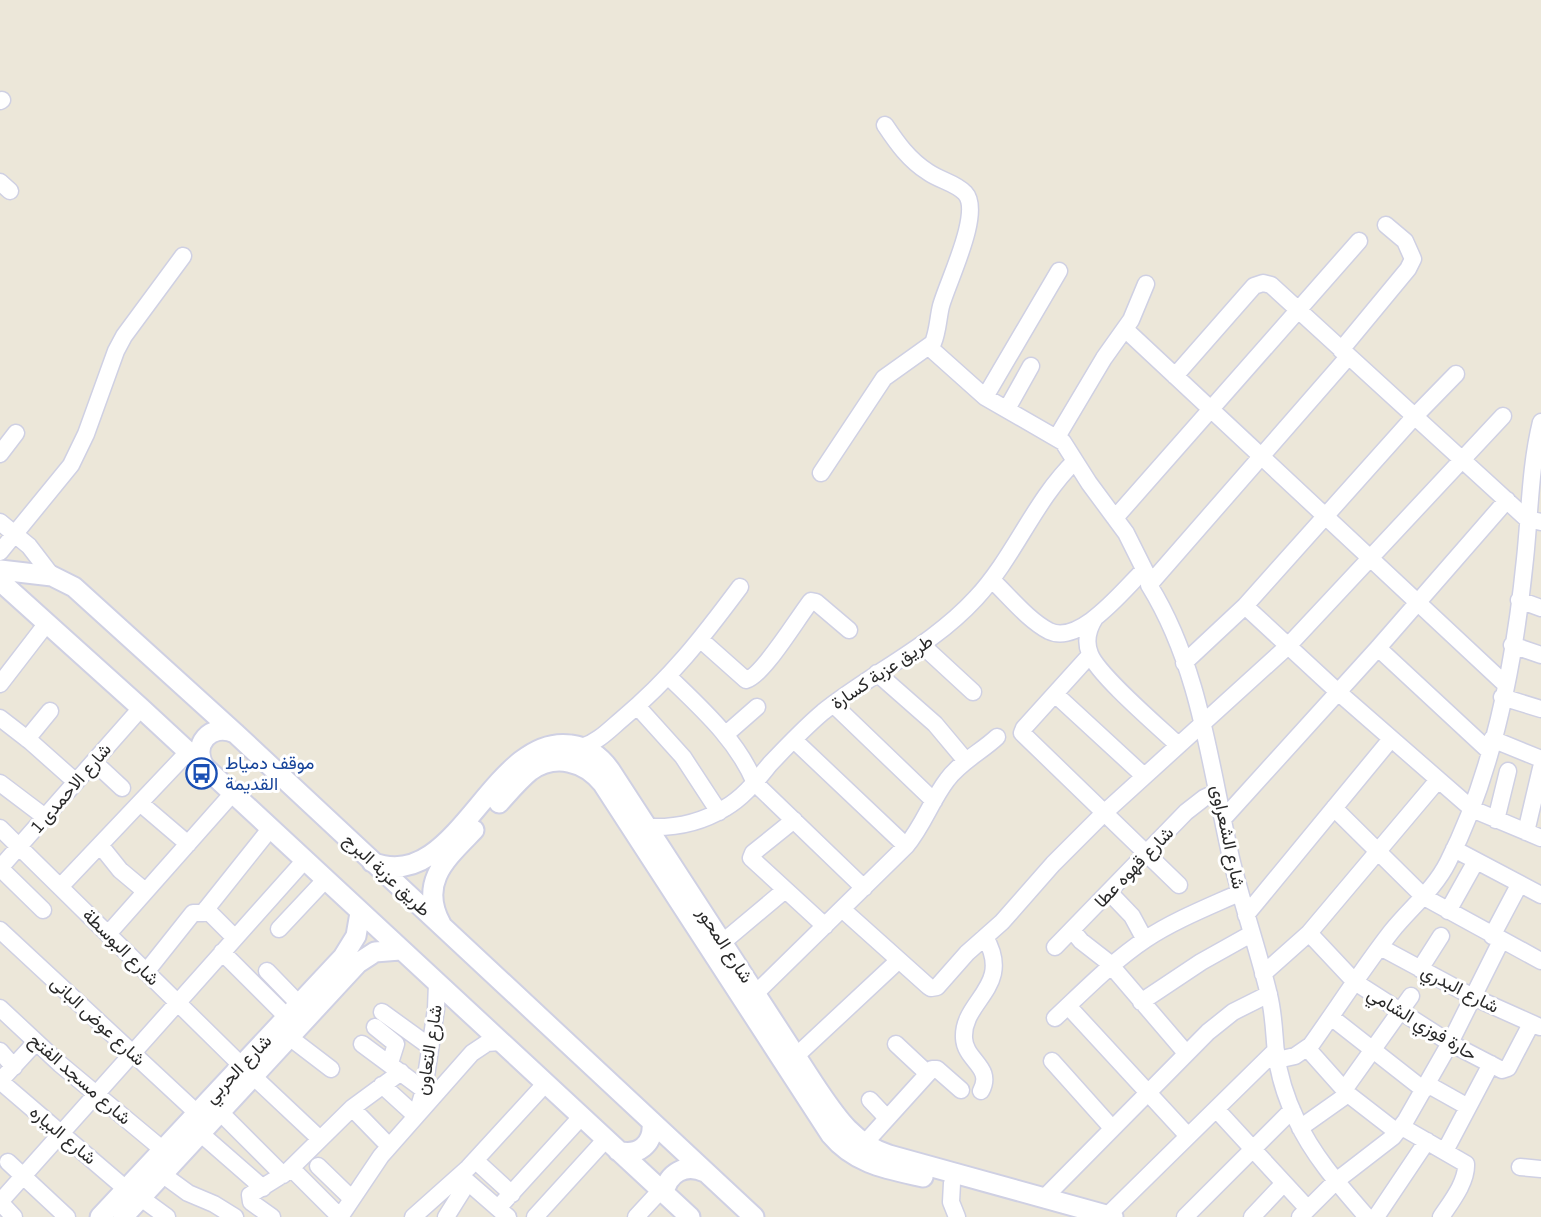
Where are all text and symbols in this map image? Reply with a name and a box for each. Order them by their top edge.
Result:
street label: طريق عزبة كسارة [826,628,938,715]
street label: شارع الاحمدى 1 [25,737,117,838]
place label: موقف دمياط القديمة [225,750,314,796]
bus stop icon: موقف دمياط القديمة [185,756,219,790]
street label: شارع الشعراوى [1205,783,1252,891]
street label: شارع قهوه عطا [1088,820,1179,913]
street label: طريق عزبة البرج [338,827,437,922]
street label: شارع المحور [691,901,759,988]
street label: شارع البوسطة [77,903,165,991]
street label: شارع البدري [1416,958,1503,1022]
street label: شارع عوض البانى [45,970,151,1071]
street label: حارة فوزي الشامي [1361,981,1482,1069]
street label: شارع التعاون [409,1003,448,1097]
street label: شارع مسجد الفتح [24,1027,137,1130]
street label: شارع الحربي [198,1029,279,1111]
street label: شارع البياره [25,1099,102,1170]

